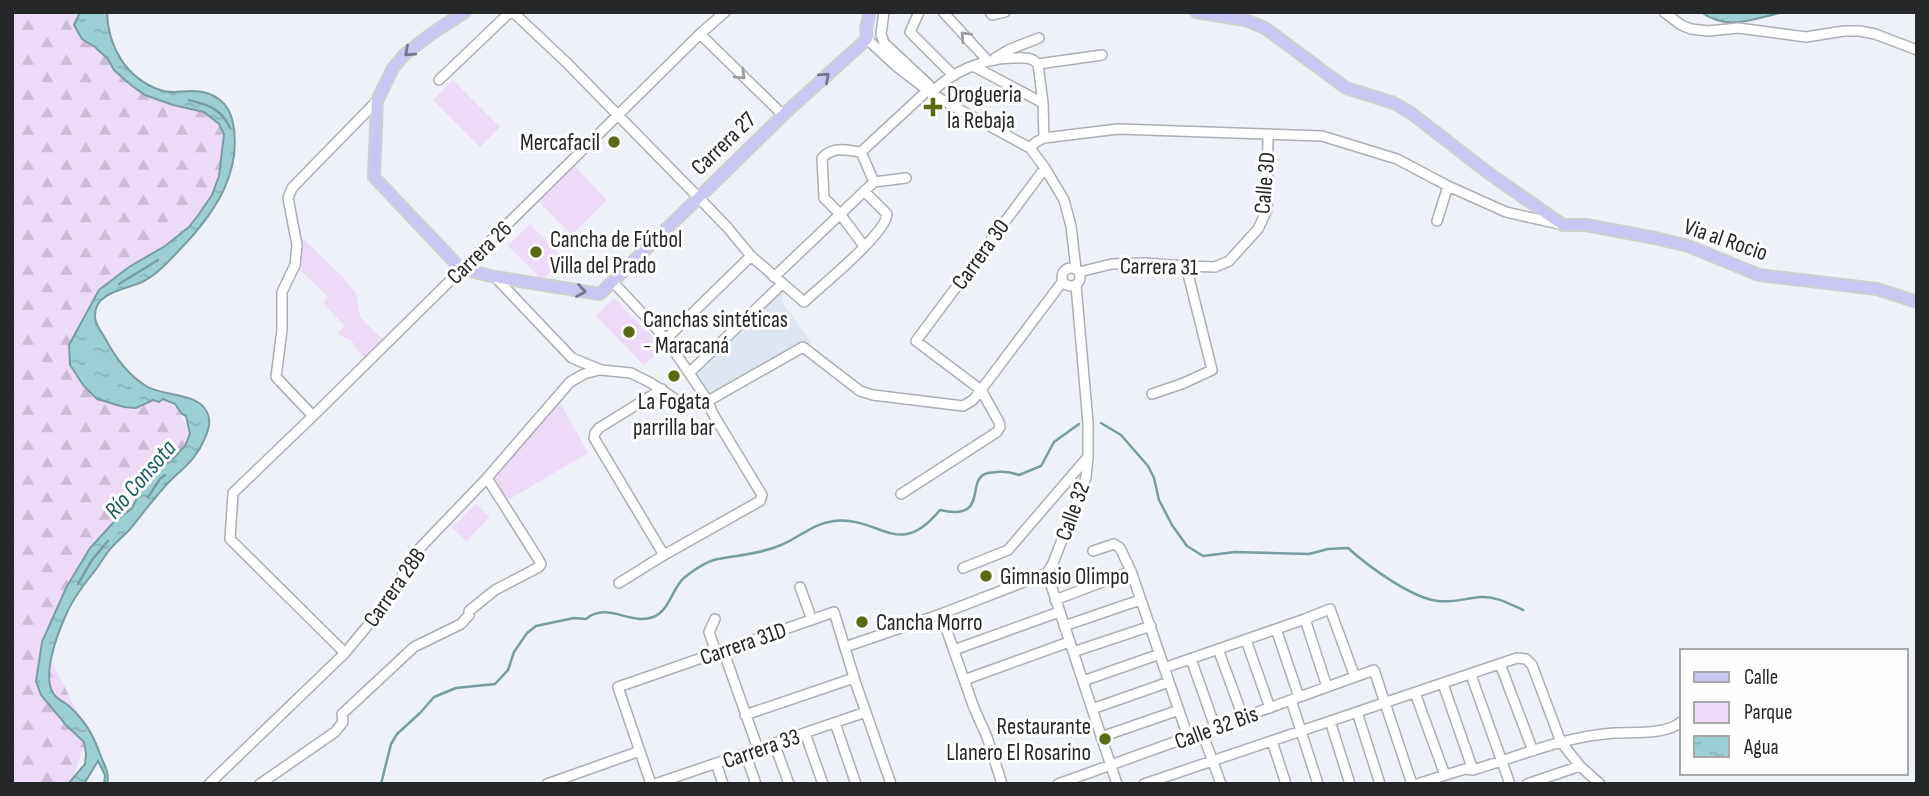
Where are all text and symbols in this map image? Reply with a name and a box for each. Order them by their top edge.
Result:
one-way arrow [961,31,973,44]
one-way arrow [404,44,417,56]
one-way arrow [733,66,746,79]
one-way arrow [817,73,830,85]
place label: Drogueria la Rebaja [947,81,1022,135]
marker: Drogueria la Rebaja [925,99,941,115]
street label: Carrera 27 [685,106,762,181]
place label: Mercafacil [520,129,600,157]
marker: Mercafacil [606,134,622,150]
street label: Calle 3D [1248,151,1282,215]
street label: Via al Rocio [1680,213,1771,267]
street label: Carrera 30 [946,214,1016,295]
street label: Carrera 26 [441,215,518,291]
place label: Cancha de Fútbol Villa del Prado [550,226,682,280]
marker: Cancha de Fútbol Villa del Prado [528,244,544,260]
street label: Carrera 31 [1120,252,1198,282]
one-way arrow [575,283,587,298]
place label: Canchas sintéticas - Maracaná [643,306,788,360]
marker: Canchas sintéticas - Maracaná [621,324,637,340]
marker: La Fogata parrilla bar [666,368,682,384]
place label: La Fogata parrilla bar [633,388,715,442]
water label: Río Consota [98,434,183,525]
street label: Calle 32 [1049,478,1096,544]
street label: Carrera 28B [357,543,432,633]
place label: Gimnasio Olimpo [1000,563,1129,591]
marker: Gimnasio Olimpo [978,568,994,584]
place label: Cancha Morro [876,609,983,637]
marker: Cancha Morro [854,614,870,630]
street label: Carrera 31D [696,616,790,672]
legend [1680,649,1908,775]
text: Calle [1744,665,1778,690]
street label: Calle 32 Bis [1171,700,1262,756]
text: Parque [1744,700,1792,725]
place label: Restaurante Llanero El Rosarino [946,713,1091,767]
street label: Carrera 33 [719,723,804,775]
marker: Restaurante Llanero El Rosarino [1097,731,1113,747]
text: Agua [1743,735,1779,760]

